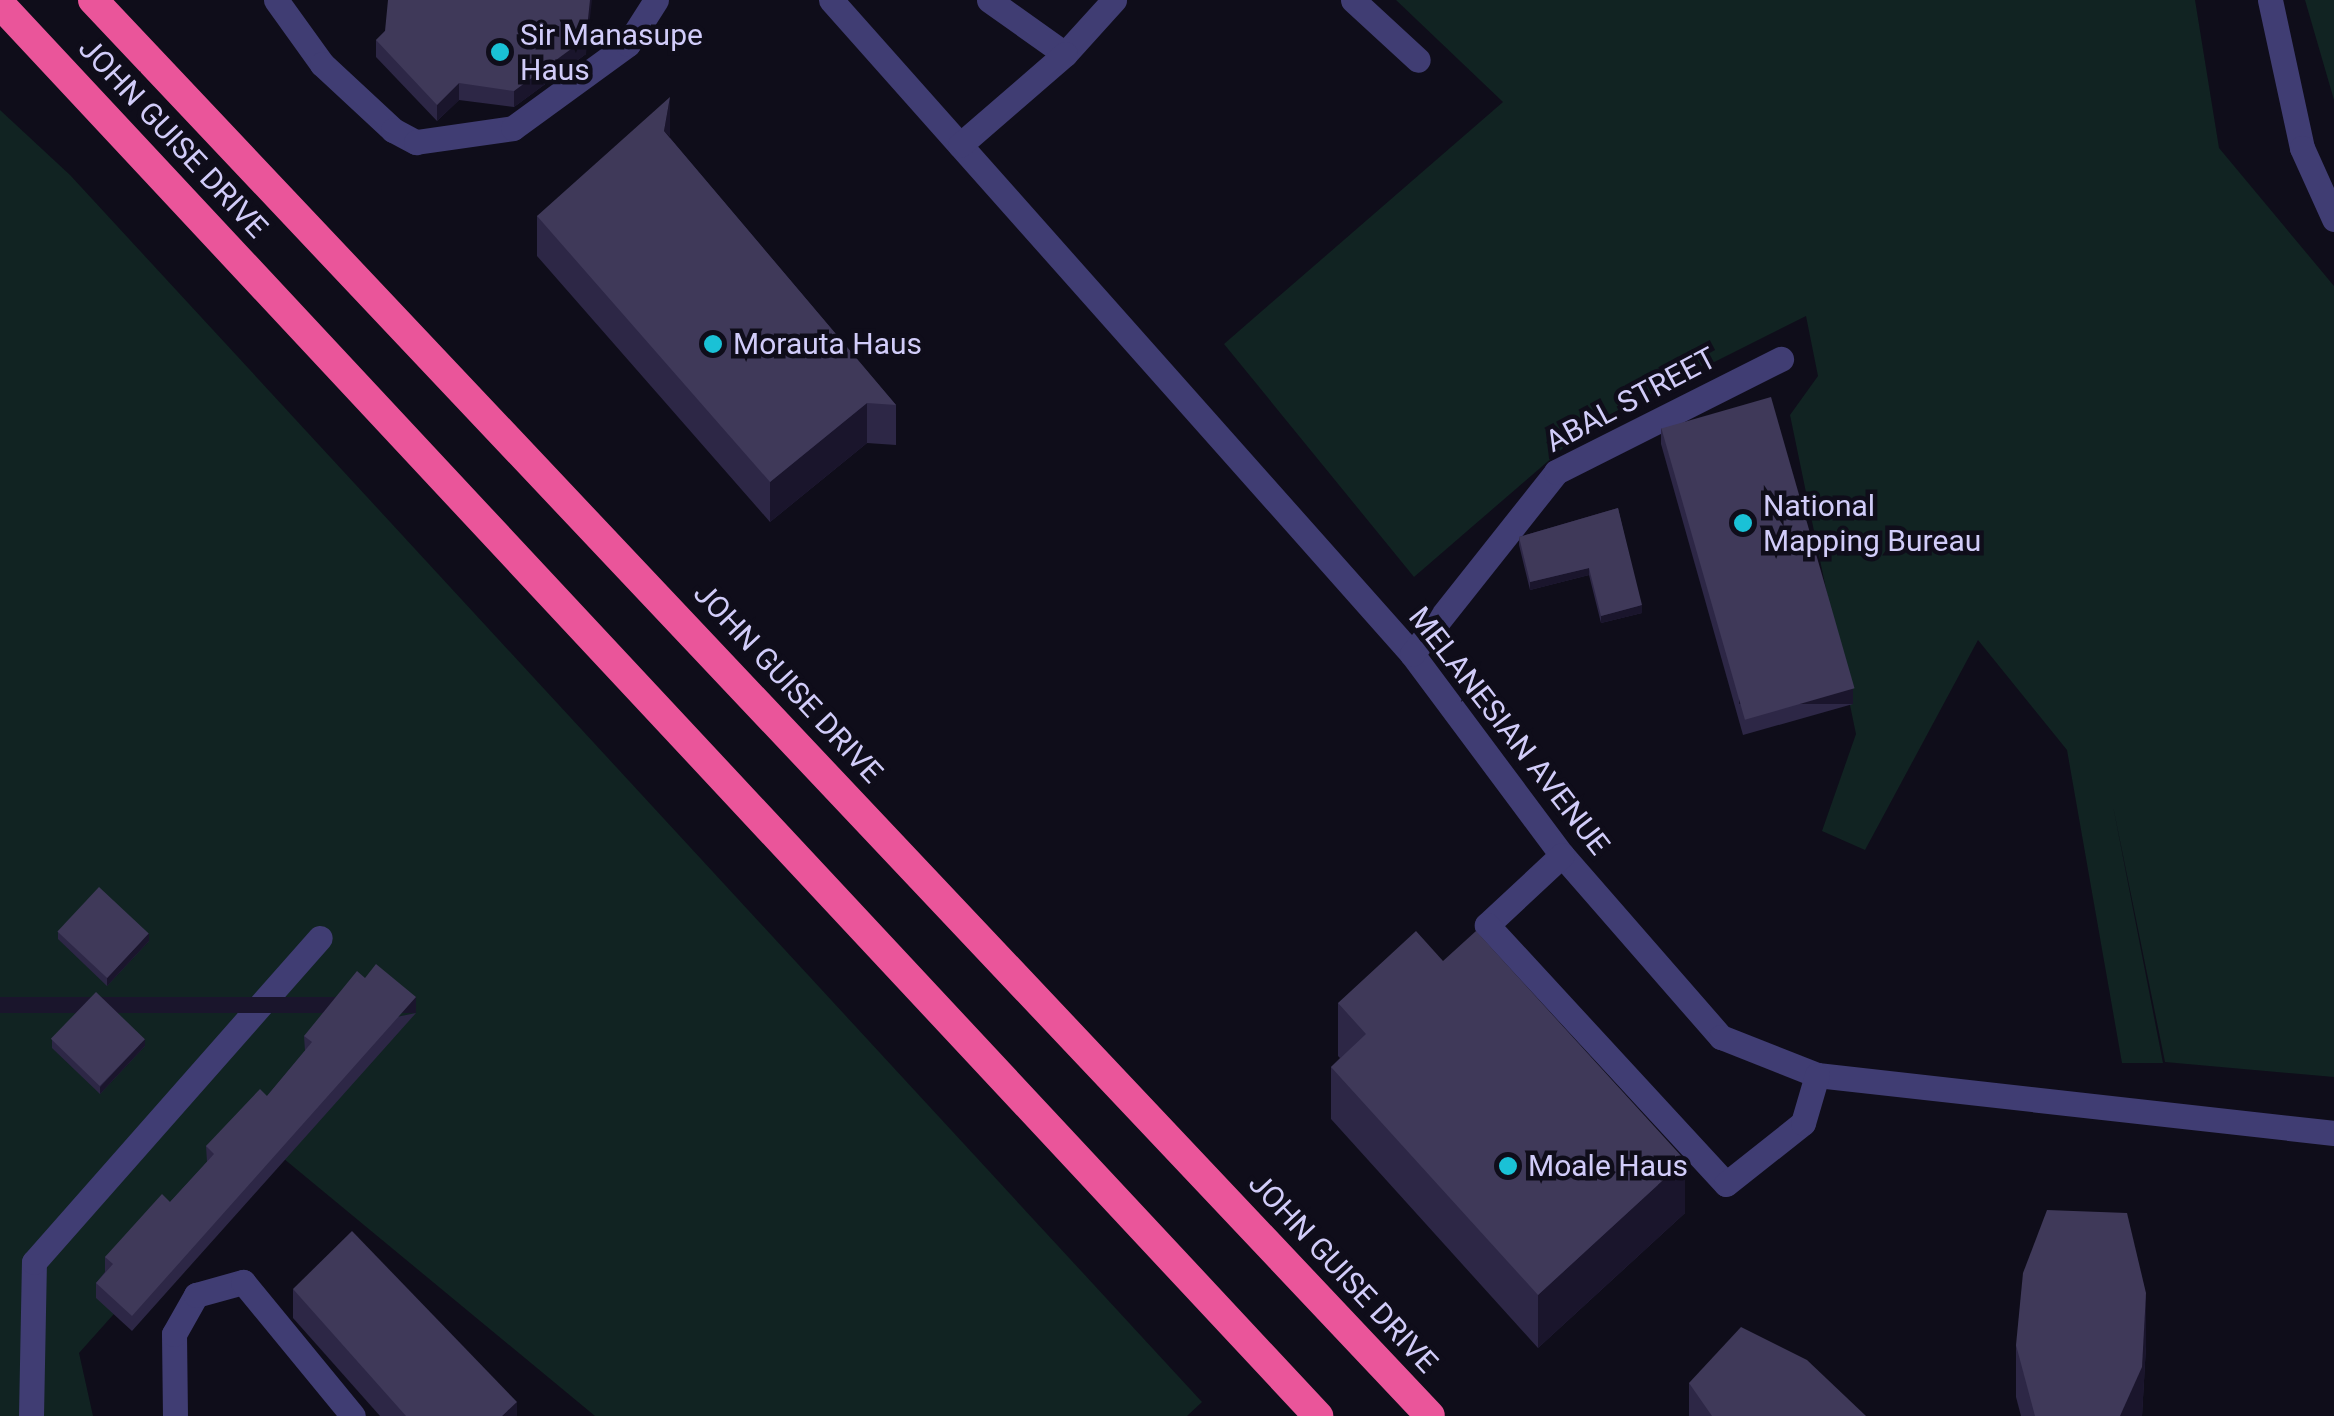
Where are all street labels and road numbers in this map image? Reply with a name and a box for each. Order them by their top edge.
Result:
street label: JOHN GUISE DRIVE [71,31,275,245]
street label: ABAL STREET [1540,340,1722,460]
street label: JOHN GUISE DRIVE [686,576,890,790]
street label: MELANESIAN AVENUE [1401,600,1617,862]
street label: JOHN GUISE DRIVE [1241,1166,1445,1380]

